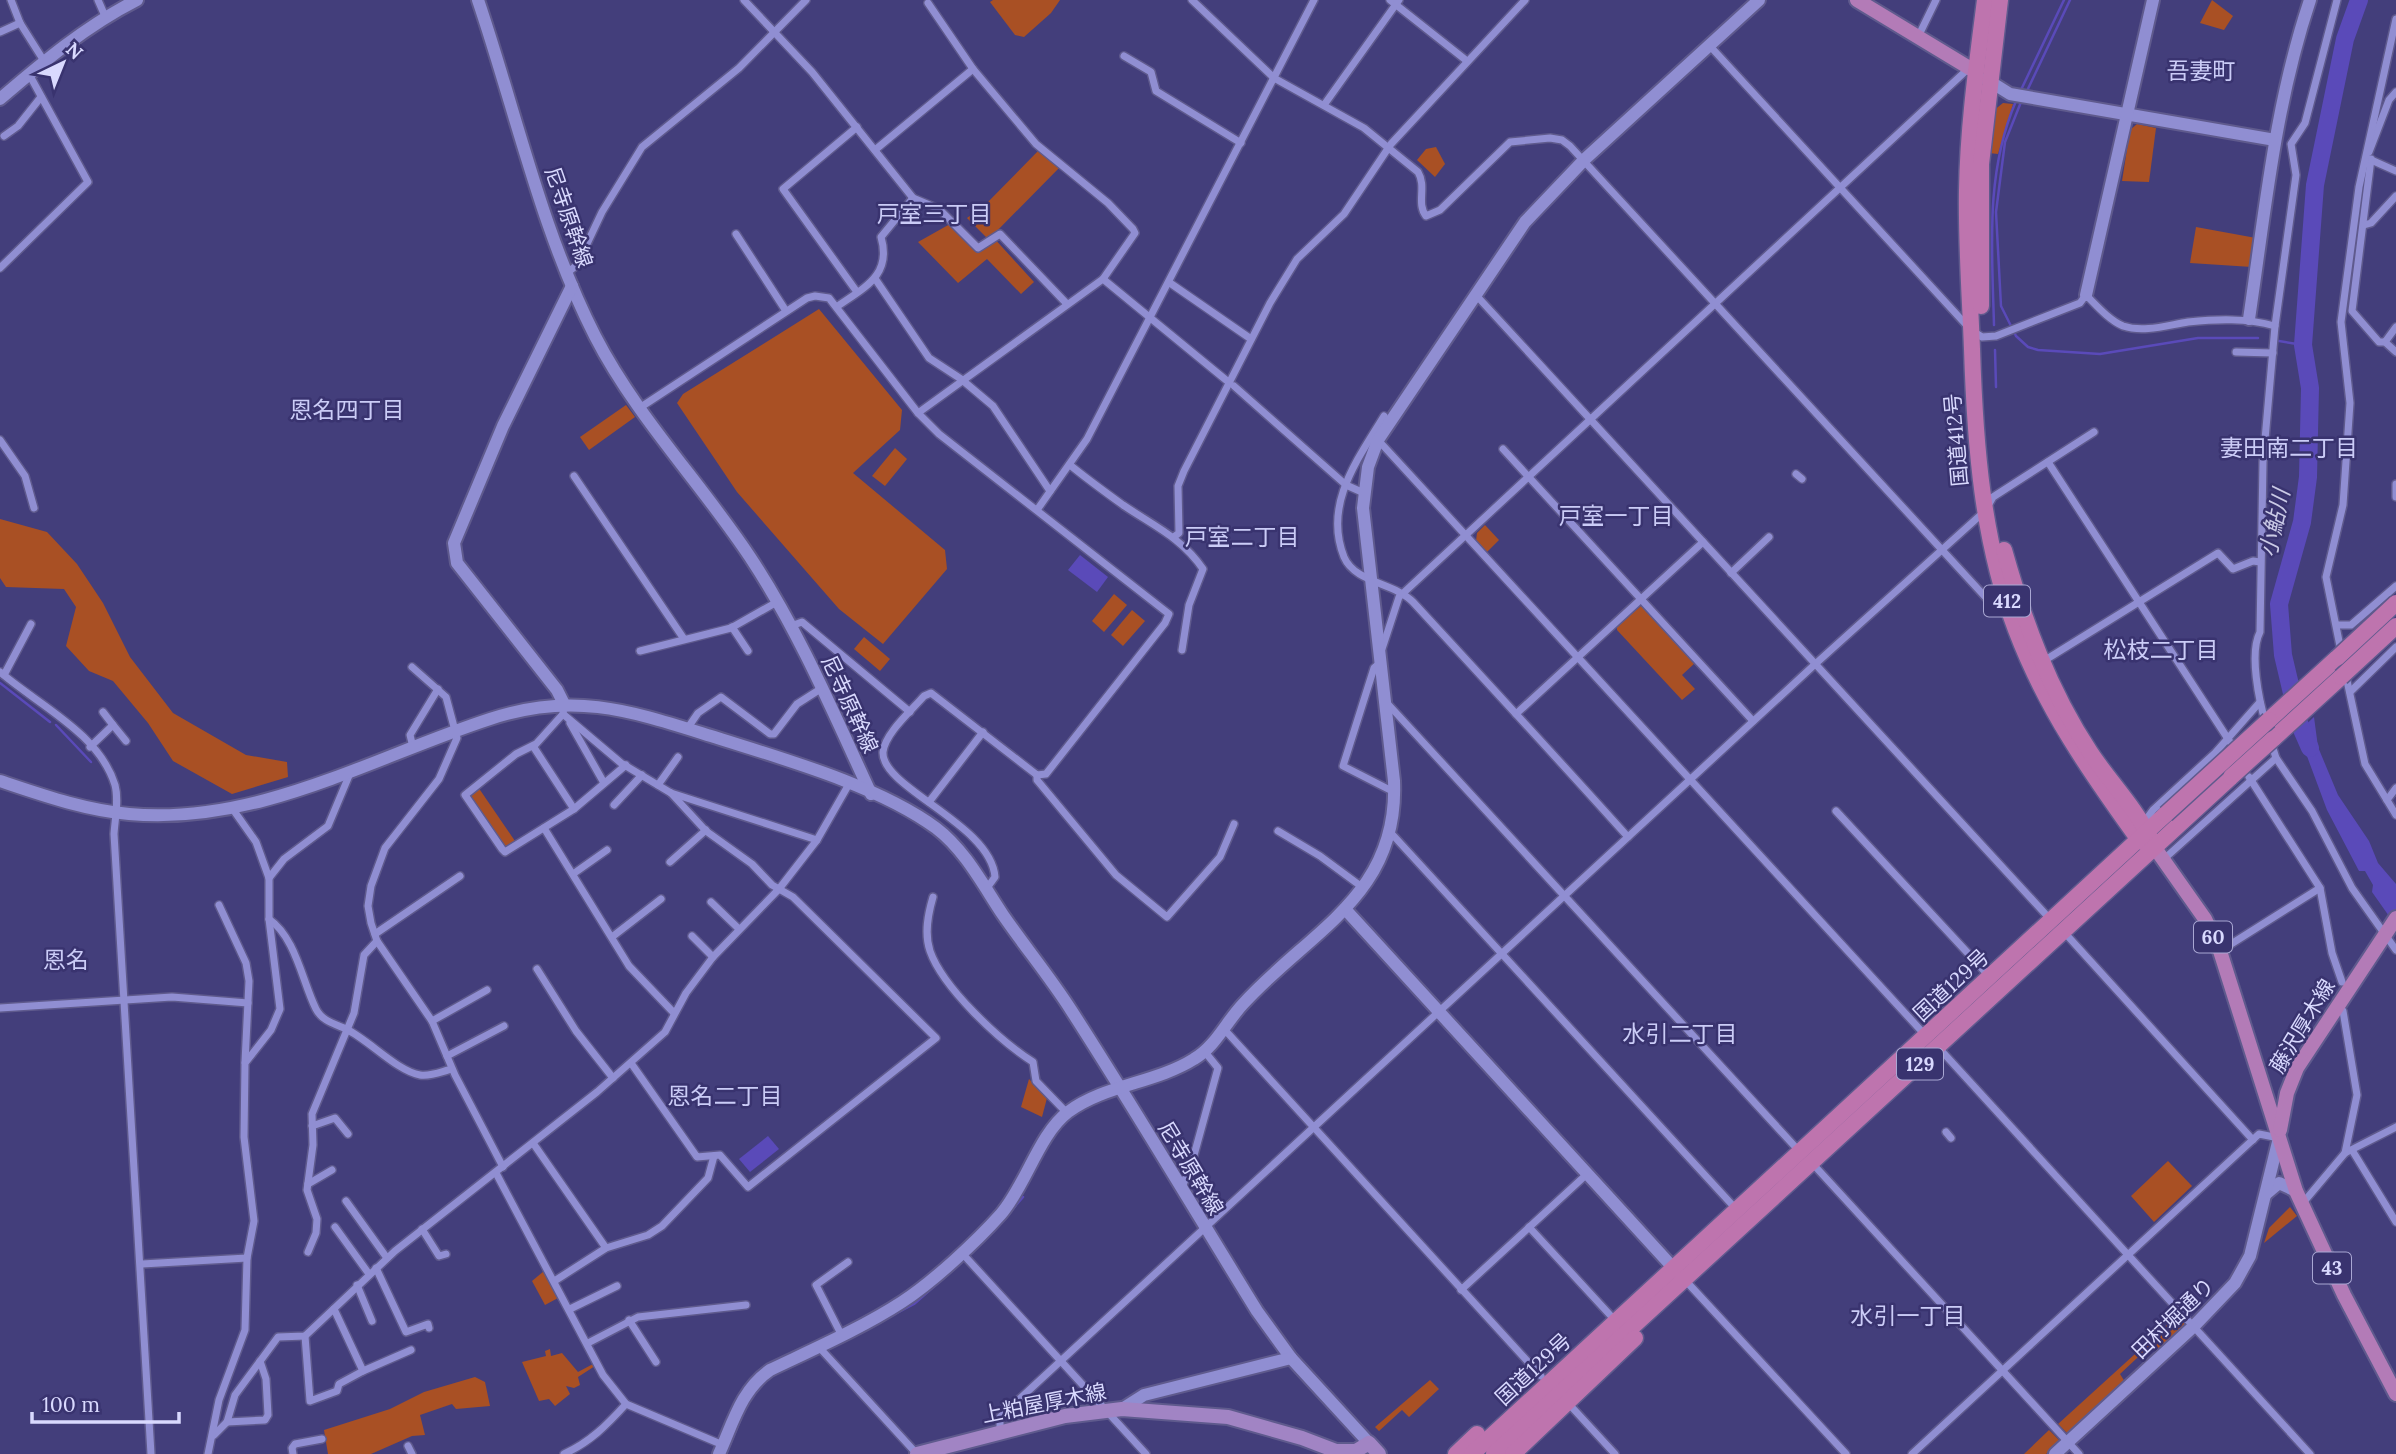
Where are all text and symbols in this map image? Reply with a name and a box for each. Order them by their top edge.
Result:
north arrow [28,28,98,98]
text: N [61,37,88,65]
district label: 吾妻町 [2167,56,2236,85]
street label: 尼寺原幹線 [539,163,599,271]
district label: 戸室三丁目 [877,199,992,228]
street label: 国道412号 [1938,392,1974,488]
district label: 恩名四丁目 [290,395,405,424]
district label: 妻田南二丁目 [2220,433,2358,462]
water label: 小鮎川 [2253,483,2296,560]
district label: 戸室一丁目 [1559,501,1674,530]
district label: 戸室二丁目 [1185,522,1300,551]
road number: 412 [1984,586,2030,616]
district label: 松枝二丁目 [2104,635,2219,664]
street label: 尼寺原幹線 [816,651,884,757]
road number: 60 [2194,922,2232,953]
street label: 国道129号 [1907,943,1995,1027]
district label: 恩名 [43,945,89,974]
street label: 藤沢厚木線 [2263,974,2341,1078]
district label: 水引二丁目 [1623,1019,1738,1048]
road number: 129 [1897,1048,1943,1080]
district label: 恩名二丁目 [668,1081,783,1110]
street label: 尼寺原幹線 [1152,1116,1230,1220]
road number: 43 [2313,1252,2351,1284]
street label: 田村堀通り [2126,1272,2220,1364]
district label: 水引一丁目 [1851,1301,1966,1330]
street label: 国道129号 [1489,1327,1577,1411]
street label: 上粕屋厚木線 [980,1378,1108,1428]
scale bar [32,1380,178,1424]
text: 100 m [42,1391,100,1418]

